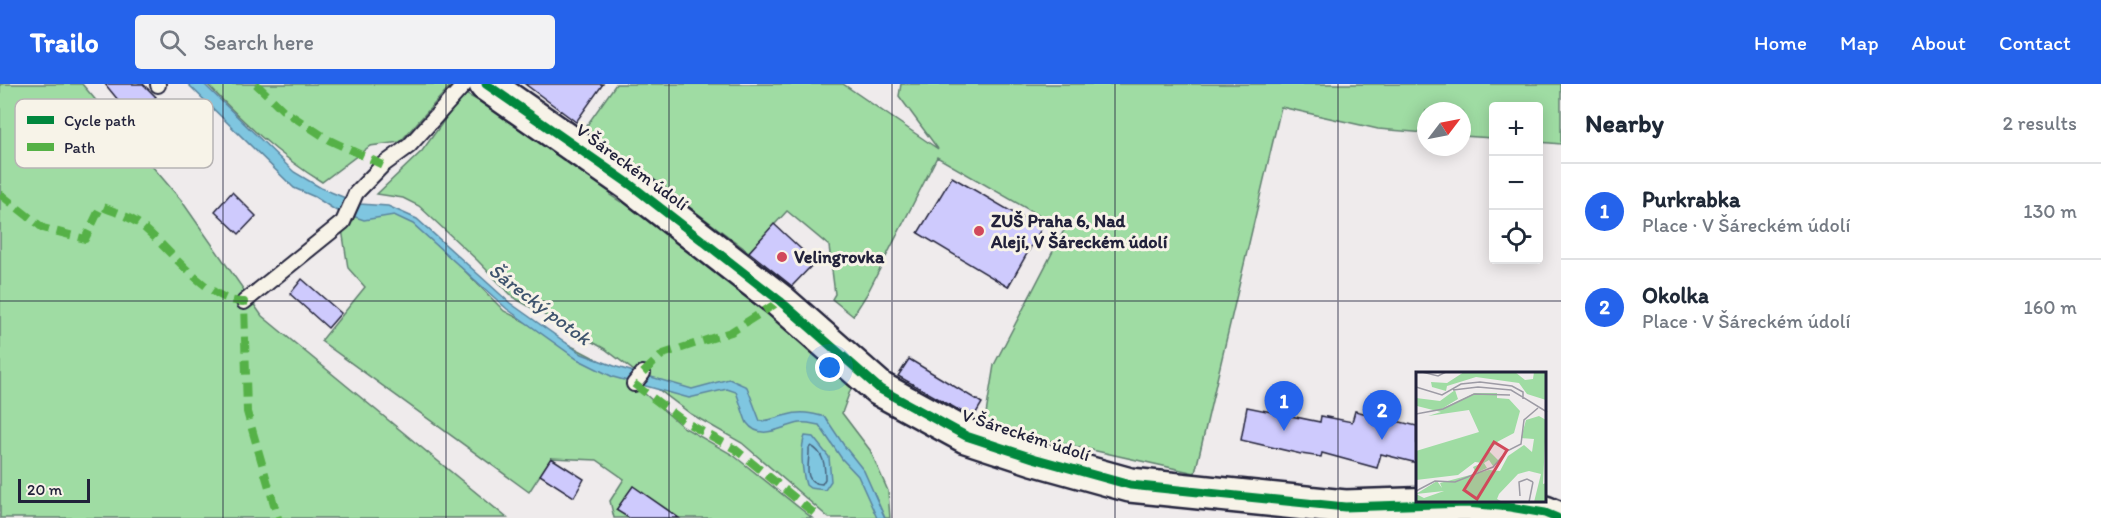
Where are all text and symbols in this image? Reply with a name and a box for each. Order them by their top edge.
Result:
search box [135,15,555,69]
text: Trailo [30,25,99,59]
icon: search [156,26,189,59]
text: Search here [204,29,314,56]
text: Home [1754,30,1807,55]
text: Map [1840,30,1879,55]
text: About [1912,30,1966,55]
text: Contact [1999,30,2071,55]
legend [15,99,213,168]
north arrow [1417,102,1471,156]
map controls [1489,102,1543,264]
button: + [1489,102,1543,156]
text: Nearby [1585,107,1664,139]
text: Cycle path [64,111,136,130]
text: 2 results [2003,111,2077,135]
street label: V Šáreckém údolí [571,119,693,215]
text: Path [64,138,95,157]
button: − [1489,156,1543,210]
text: Purkrabka [1642,186,1740,213]
text: 1 [1600,199,1609,223]
text: 130 m [2023,199,2077,223]
place label: ZUŠ Praha 6, Nad Alejí, V Šáreckém údolí [990,210,1168,253]
button: locate [1489,210,1543,264]
text: Place · V Šáreckém údolí [1642,213,1850,237]
marker: ZUŠ Praha 6, Nad Alejí, V Šáreckém údolí [972,224,986,238]
place label: Velingrovka [794,246,885,268]
marker: Velingrovka [775,250,789,264]
water label: Šárecký potok [484,258,597,351]
text: Okolka [1642,282,1709,309]
text: 2 [1599,295,1610,319]
text: 160 m [2024,295,2077,319]
text: Place · V Šáreckém údolí [1642,309,1850,333]
your location [815,353,844,382]
inset map [1416,372,1546,503]
pin: 1 [1264,382,1304,431]
pin: 2 [1362,390,1402,440]
street label: V Šáreckém údolí [959,404,1093,466]
scale bar [18,476,90,504]
text: 20 m [27,480,62,499]

